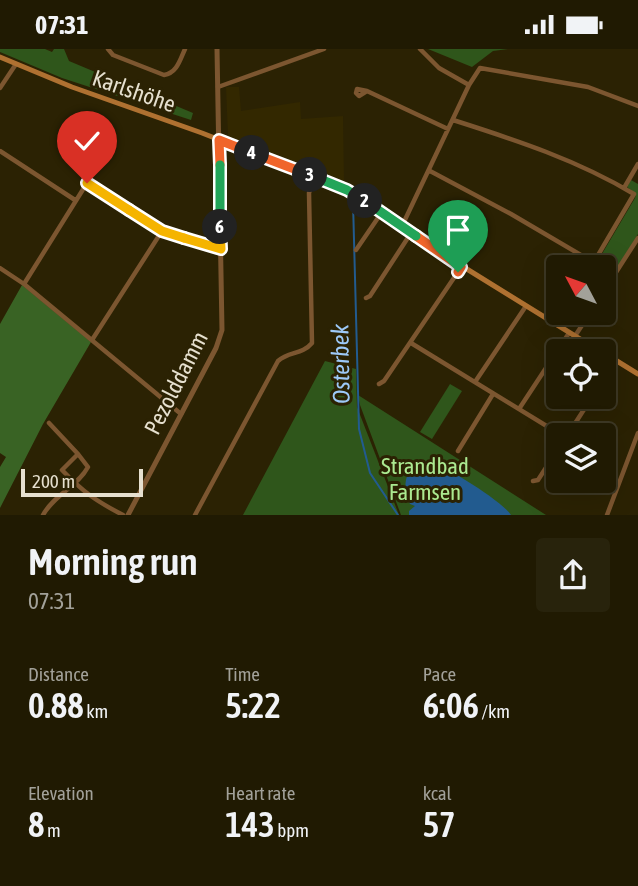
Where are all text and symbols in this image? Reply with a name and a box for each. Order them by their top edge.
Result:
text: 07:31 [35,10,89,40]
street label: Karlshöhe [89,65,179,117]
pin [57,111,117,183]
icon: check [68,122,106,160]
pin: 4 [234,135,270,171]
text: 4 [247,141,256,163]
pin: 3 [292,157,328,193]
text: 3 [305,163,314,185]
pin: 2 [348,183,382,219]
text: 2 [360,189,369,211]
pin [428,200,488,272]
pin: 6 [202,209,238,245]
icon: arrive [439,211,477,249]
text: 6 [215,215,224,237]
north arrow [546,255,616,325]
map controls [546,255,616,493]
water label: Osterbek [326,323,355,404]
street label: Pezolddamm [139,327,213,439]
button: locate [546,339,616,409]
button: layers [546,423,616,493]
park label: Strandbad Farmsen [381,453,469,505]
scale bar [21,466,144,498]
text: 200 m [32,470,75,492]
button: share [536,538,610,612]
text: Morning run [28,540,198,583]
text: 07:31 [28,588,75,614]
text: Distance [28,663,89,685]
text: Time [225,663,260,685]
text: Pace [423,663,456,685]
text: 0.88 [28,685,84,725]
text: 5:22 [225,685,281,725]
text: 6:06 [423,685,479,725]
text: km [84,700,108,722]
text: /km [479,700,510,722]
text: Elevation [28,782,94,804]
text: Heart rate [225,782,295,804]
text: kcal [423,782,452,804]
text: 8 [28,804,44,844]
text: 143 [225,804,275,844]
text: 57 [423,804,456,844]
text: m [44,819,61,841]
text: bpm [275,819,309,841]

